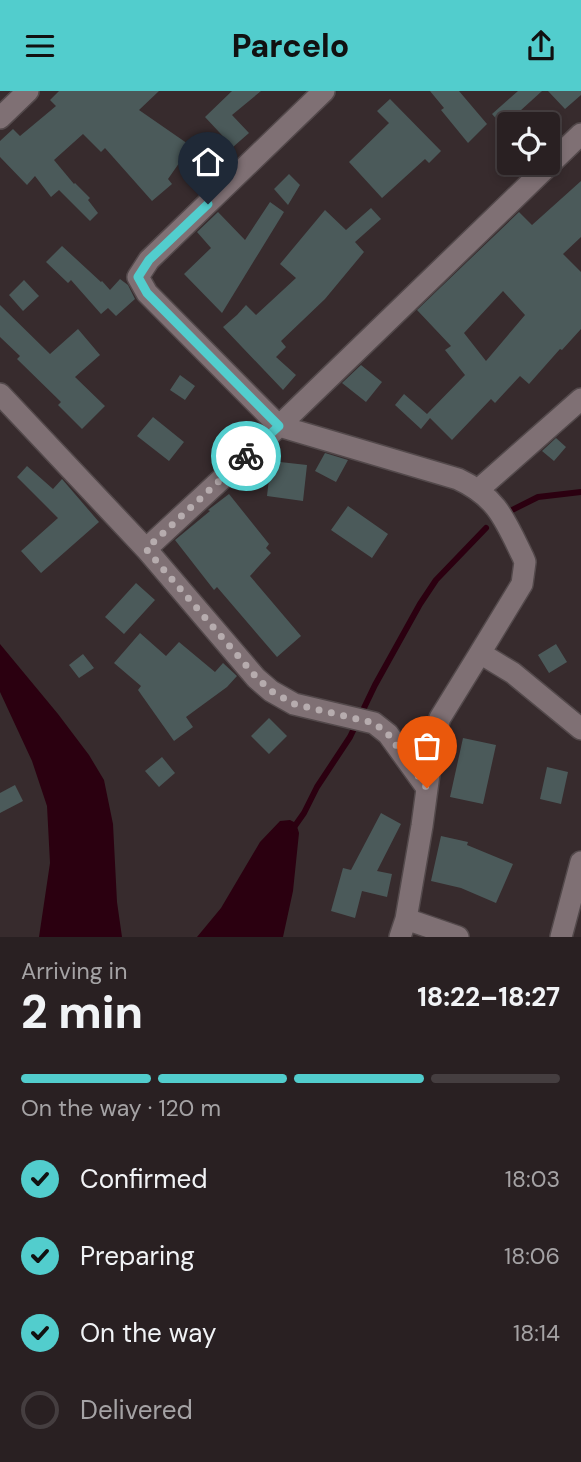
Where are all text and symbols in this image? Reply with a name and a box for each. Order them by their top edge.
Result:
text: Parcelo [232,25,349,67]
icon: menu [21,27,59,65]
icon: share [522,27,560,65]
map controls [497,112,560,175]
button: locate [497,112,560,175]
pin [178,132,238,204]
icon: home [189,143,227,181]
courier [211,421,281,491]
icon: bike [227,437,265,475]
pin [397,716,457,788]
icon: bag [408,727,446,765]
text: Arriving in [21,956,127,986]
text: 18:22–18:27 [417,980,560,1014]
text: 2 min [21,982,143,1042]
text: On the way · 120 m [21,1093,221,1123]
icon: check [21,1160,59,1198]
text: Confirmed [80,1162,207,1196]
text: 18:03 [505,1164,560,1194]
icon: check [21,1237,59,1275]
text: Preparing [80,1239,195,1273]
text: 18:06 [504,1241,560,1271]
icon: check [21,1314,59,1352]
text: On the way [80,1316,216,1350]
text: 18:14 [513,1318,560,1348]
text: Delivered [80,1393,193,1427]

